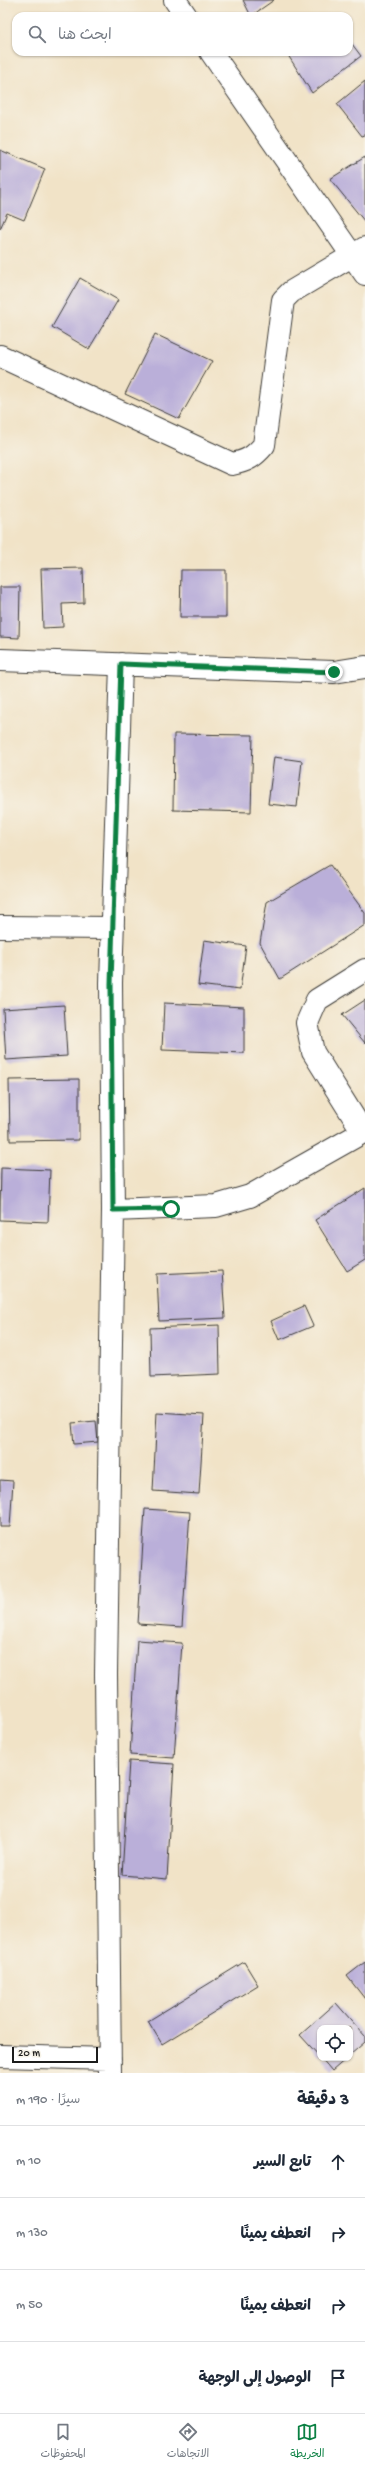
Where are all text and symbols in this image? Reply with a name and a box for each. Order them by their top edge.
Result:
search box [12,12,353,56]
icon: search [26,23,48,45]
text: ابحث هنا [58,27,112,45]
route end [325,663,343,681]
route start [162,1200,180,1218]
map controls [317,2025,353,2061]
button: locate [317,2025,353,2061]
scale bar [12,2045,98,2064]
text: 20 m [18,2048,40,2060]
text: 3 دقيقة [297,2091,349,2111]
text: سيرًا · 190 m [16,2093,80,2108]
icon: ahead [327,2151,349,2173]
text: 10 m [16,2154,41,2169]
text: تابع السير [254,2154,311,2172]
icon: right [327,2223,349,2245]
text: 130 m [16,2226,48,2241]
text: انعطف يمينًا [240,2226,311,2244]
icon: right [327,2295,349,2317]
text: 50 m [16,2298,43,2313]
text: انعطف يمينًا [240,2298,311,2316]
icon: arrive [327,2367,349,2389]
text: الوصول إلى الوجهة [198,2370,311,2388]
tab: المحفوظات [41,2421,86,2463]
tab: الاتجاهات [167,2421,209,2463]
tab: الخريطة [290,2421,325,2463]

